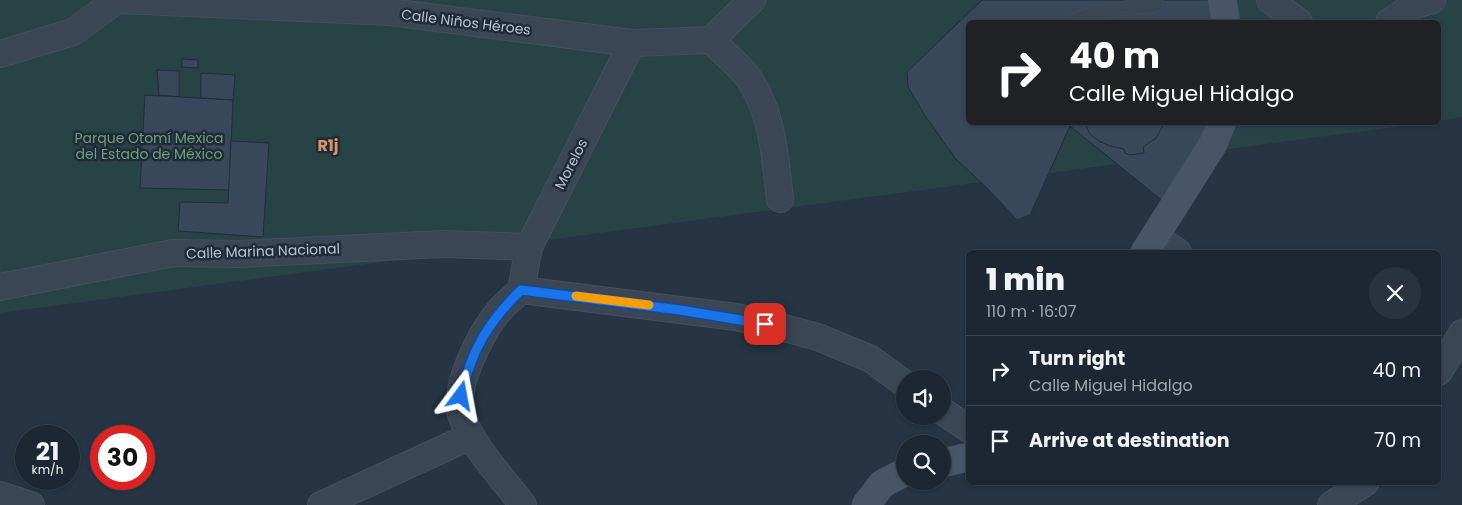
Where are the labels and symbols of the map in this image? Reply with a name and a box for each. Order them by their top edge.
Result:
street label: Calle Niños Héroes [400,4,532,40]
park label: Parque Otomí Mexica del Estado de México [74,128,224,164]
district label: R1j [317,134,339,157]
street label: Morelos [550,135,592,193]
street label: Calle Marina Nacional [186,238,340,264]
pin [744,303,786,345]
position arrow [434,369,486,421]
speed limit sign: 30 [90,425,155,490]

